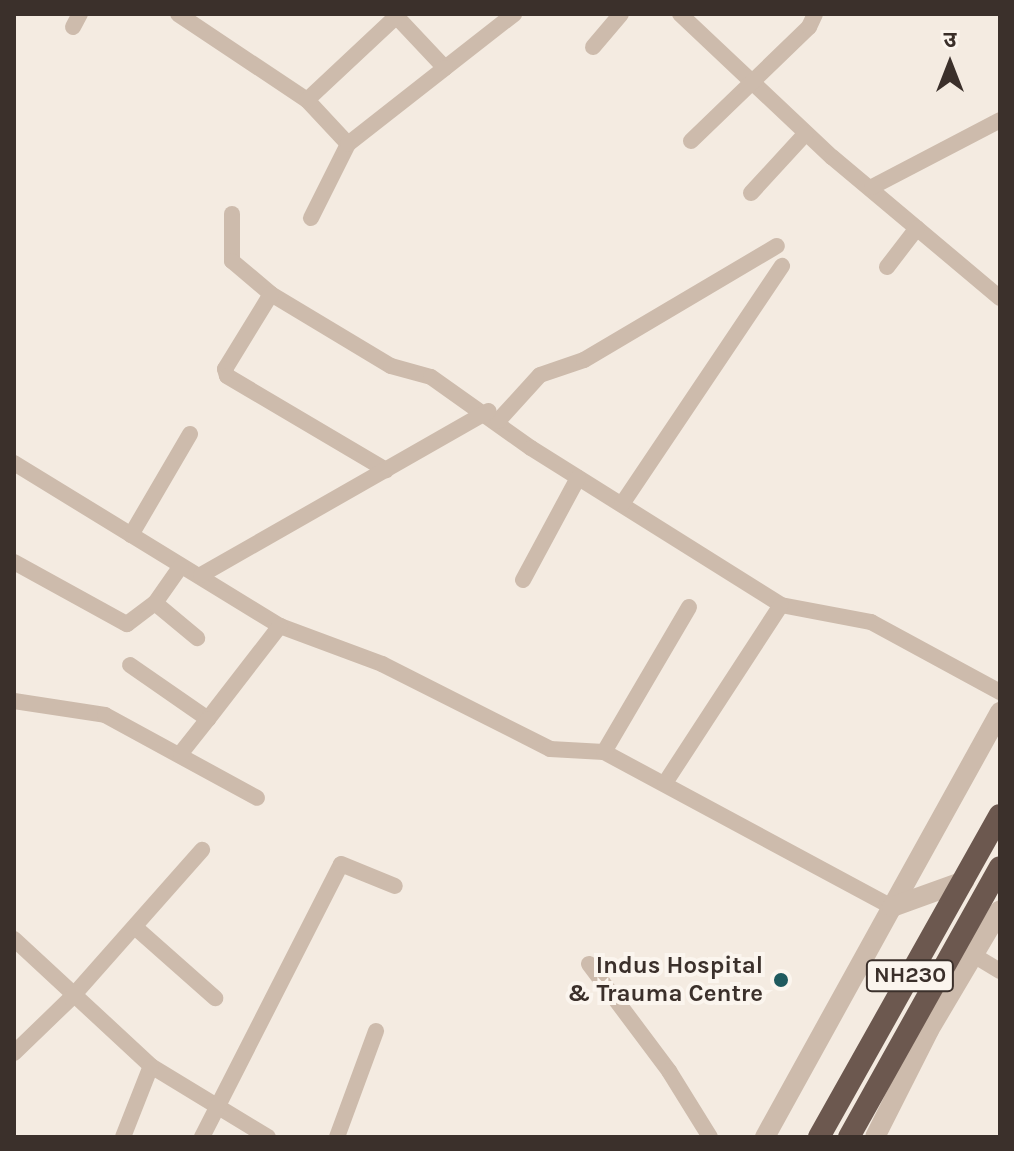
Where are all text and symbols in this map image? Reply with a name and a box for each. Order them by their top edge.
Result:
north arrow [910,24,990,104]
text: उ [944,27,956,53]
place label: Indus Hospital & Trauma Centre [567,952,763,1008]
road number: NH230 [864,958,956,994]
marker: Indus Hospital & Trauma Centre [770,969,792,991]

